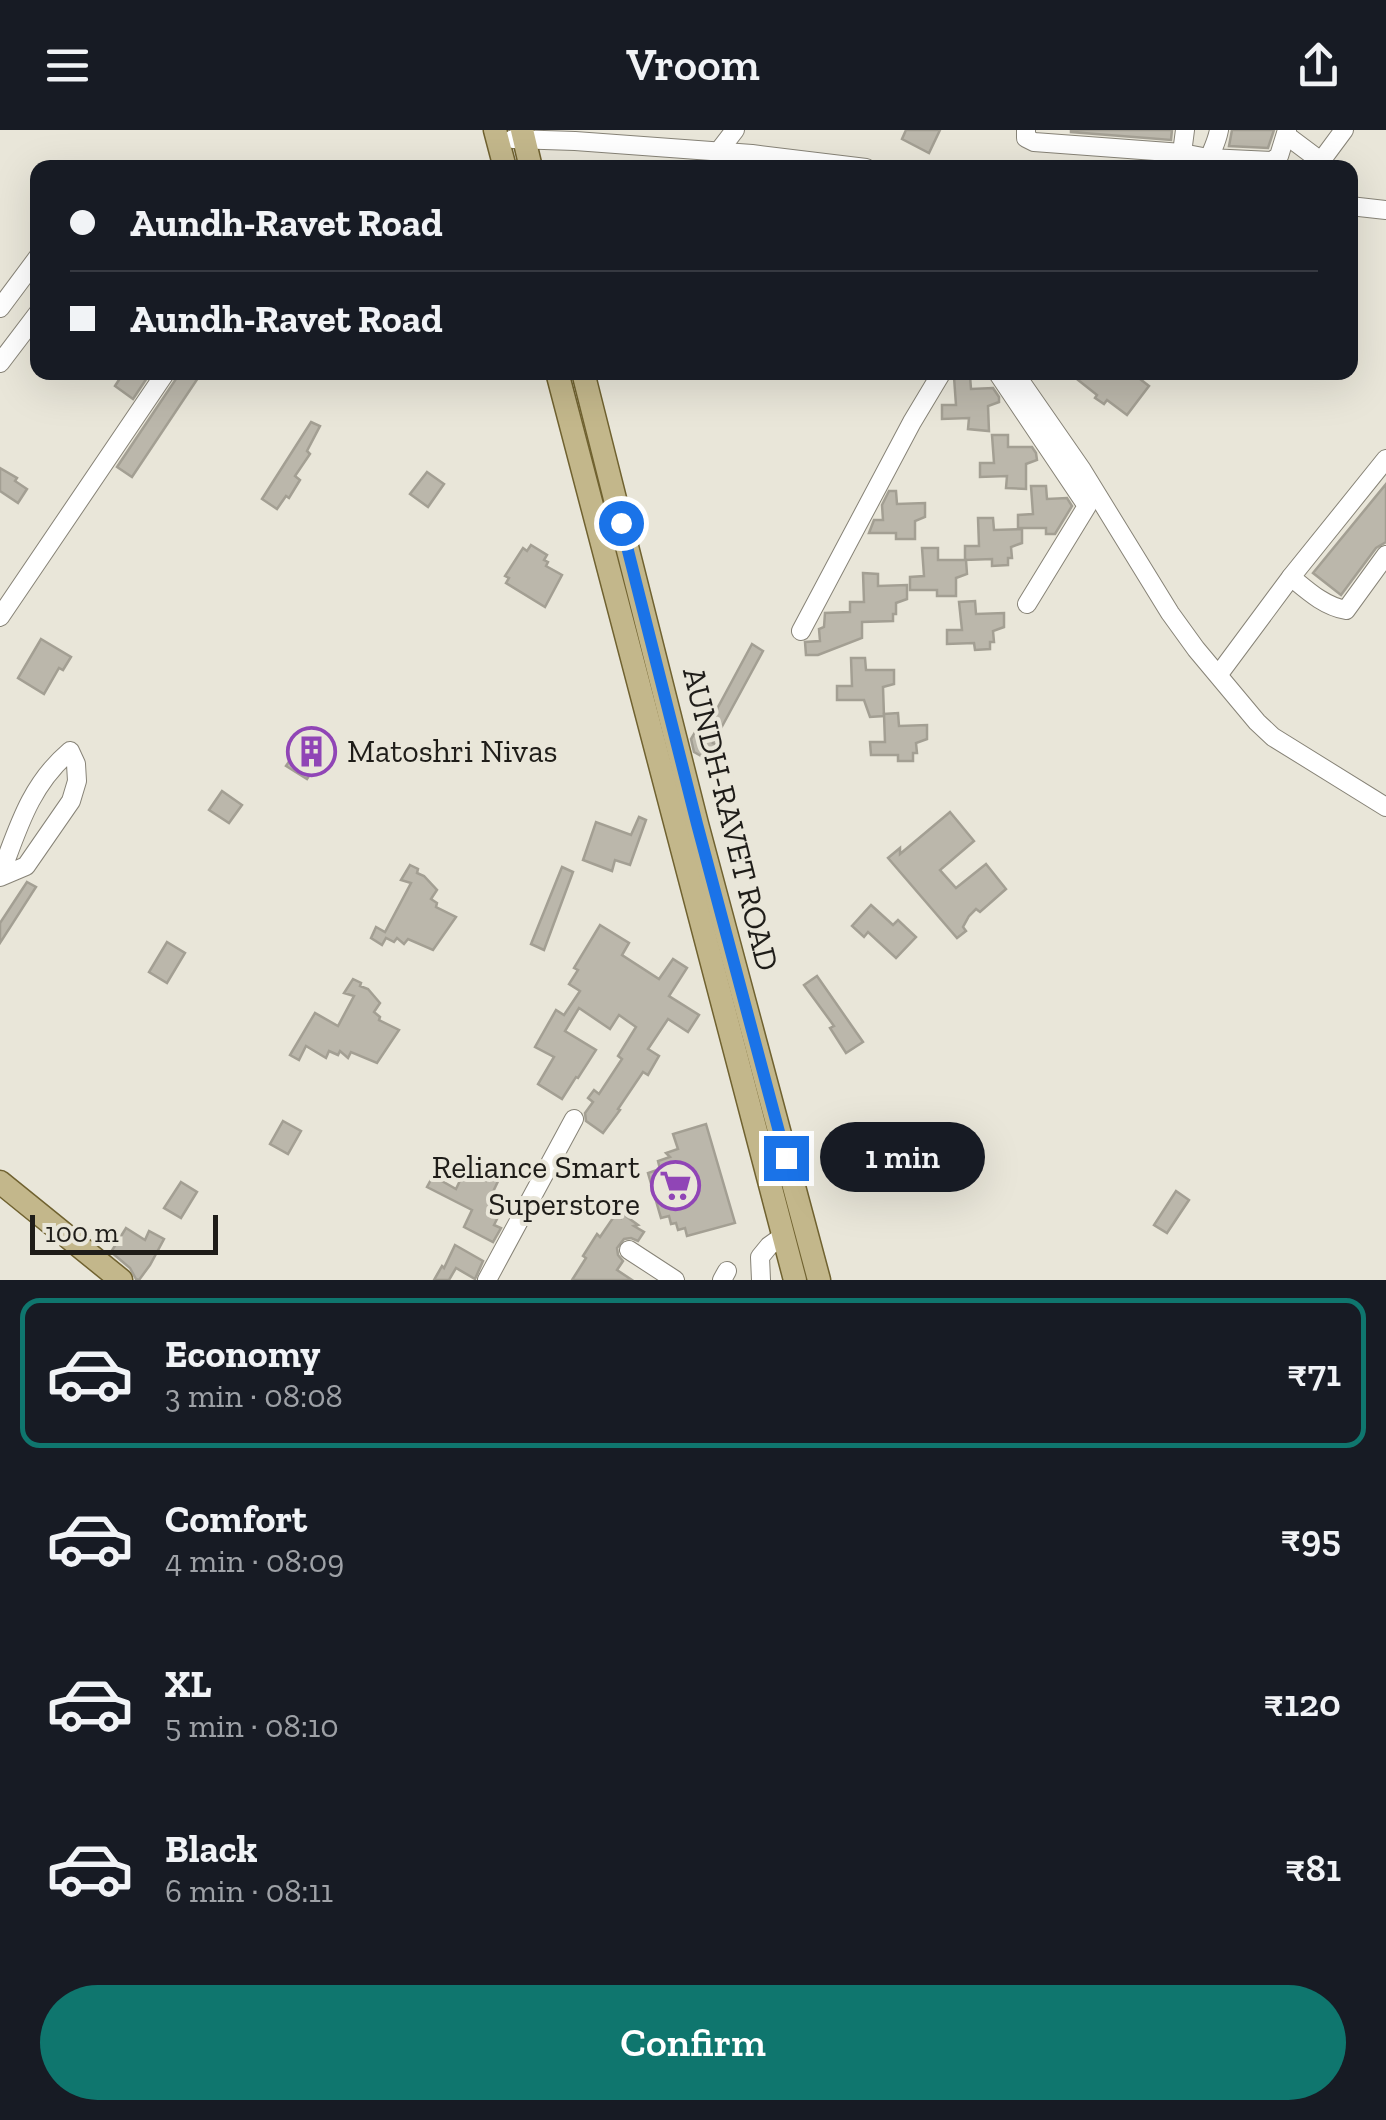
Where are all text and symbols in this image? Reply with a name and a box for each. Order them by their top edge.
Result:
icon: menu [40,38,95,93]
text: Vroom [626,38,760,92]
icon: share [1291,38,1346,93]
text: Aundh-Ravet Road [130,200,443,246]
text: Aundh-Ravet Road [130,296,443,342]
route start [599,501,644,546]
street label: AUNDH-RAVET ROAD [675,663,787,975]
building icon: Matoshri Nivas [286,725,338,777]
place label: Matoshri Nivas [347,732,558,770]
callout: 1 min [821,1123,986,1193]
route end [764,1136,809,1181]
text: 1 min [865,1138,940,1176]
place label: Reliance Smart Superstore [432,1148,640,1223]
supermarket icon: Reliance Smart Superstore [649,1159,701,1211]
scale bar [30,1210,218,1254]
text: 100 m [45,1216,119,1249]
icon: car [45,1328,135,1418]
text: Economy [165,1331,320,1377]
text: ₹71 [1287,1350,1341,1396]
text: 3 min · 08:08 [165,1377,343,1415]
icon: car [45,1493,135,1583]
text: Comfort [165,1496,307,1542]
text: ₹95 [1281,1515,1341,1561]
text: 4 min · 08:09 [165,1542,344,1580]
icon: car [45,1658,135,1748]
text: XL [165,1661,212,1707]
text: ₹120 [1264,1680,1341,1726]
text: 5 min · 08:10 [165,1707,339,1745]
icon: car [45,1823,135,1913]
text: Black [165,1826,258,1872]
text: ₹81 [1285,1845,1341,1891]
text: 6 min · 08:11 [165,1872,333,1910]
button: Confirm [40,1985,1346,2100]

